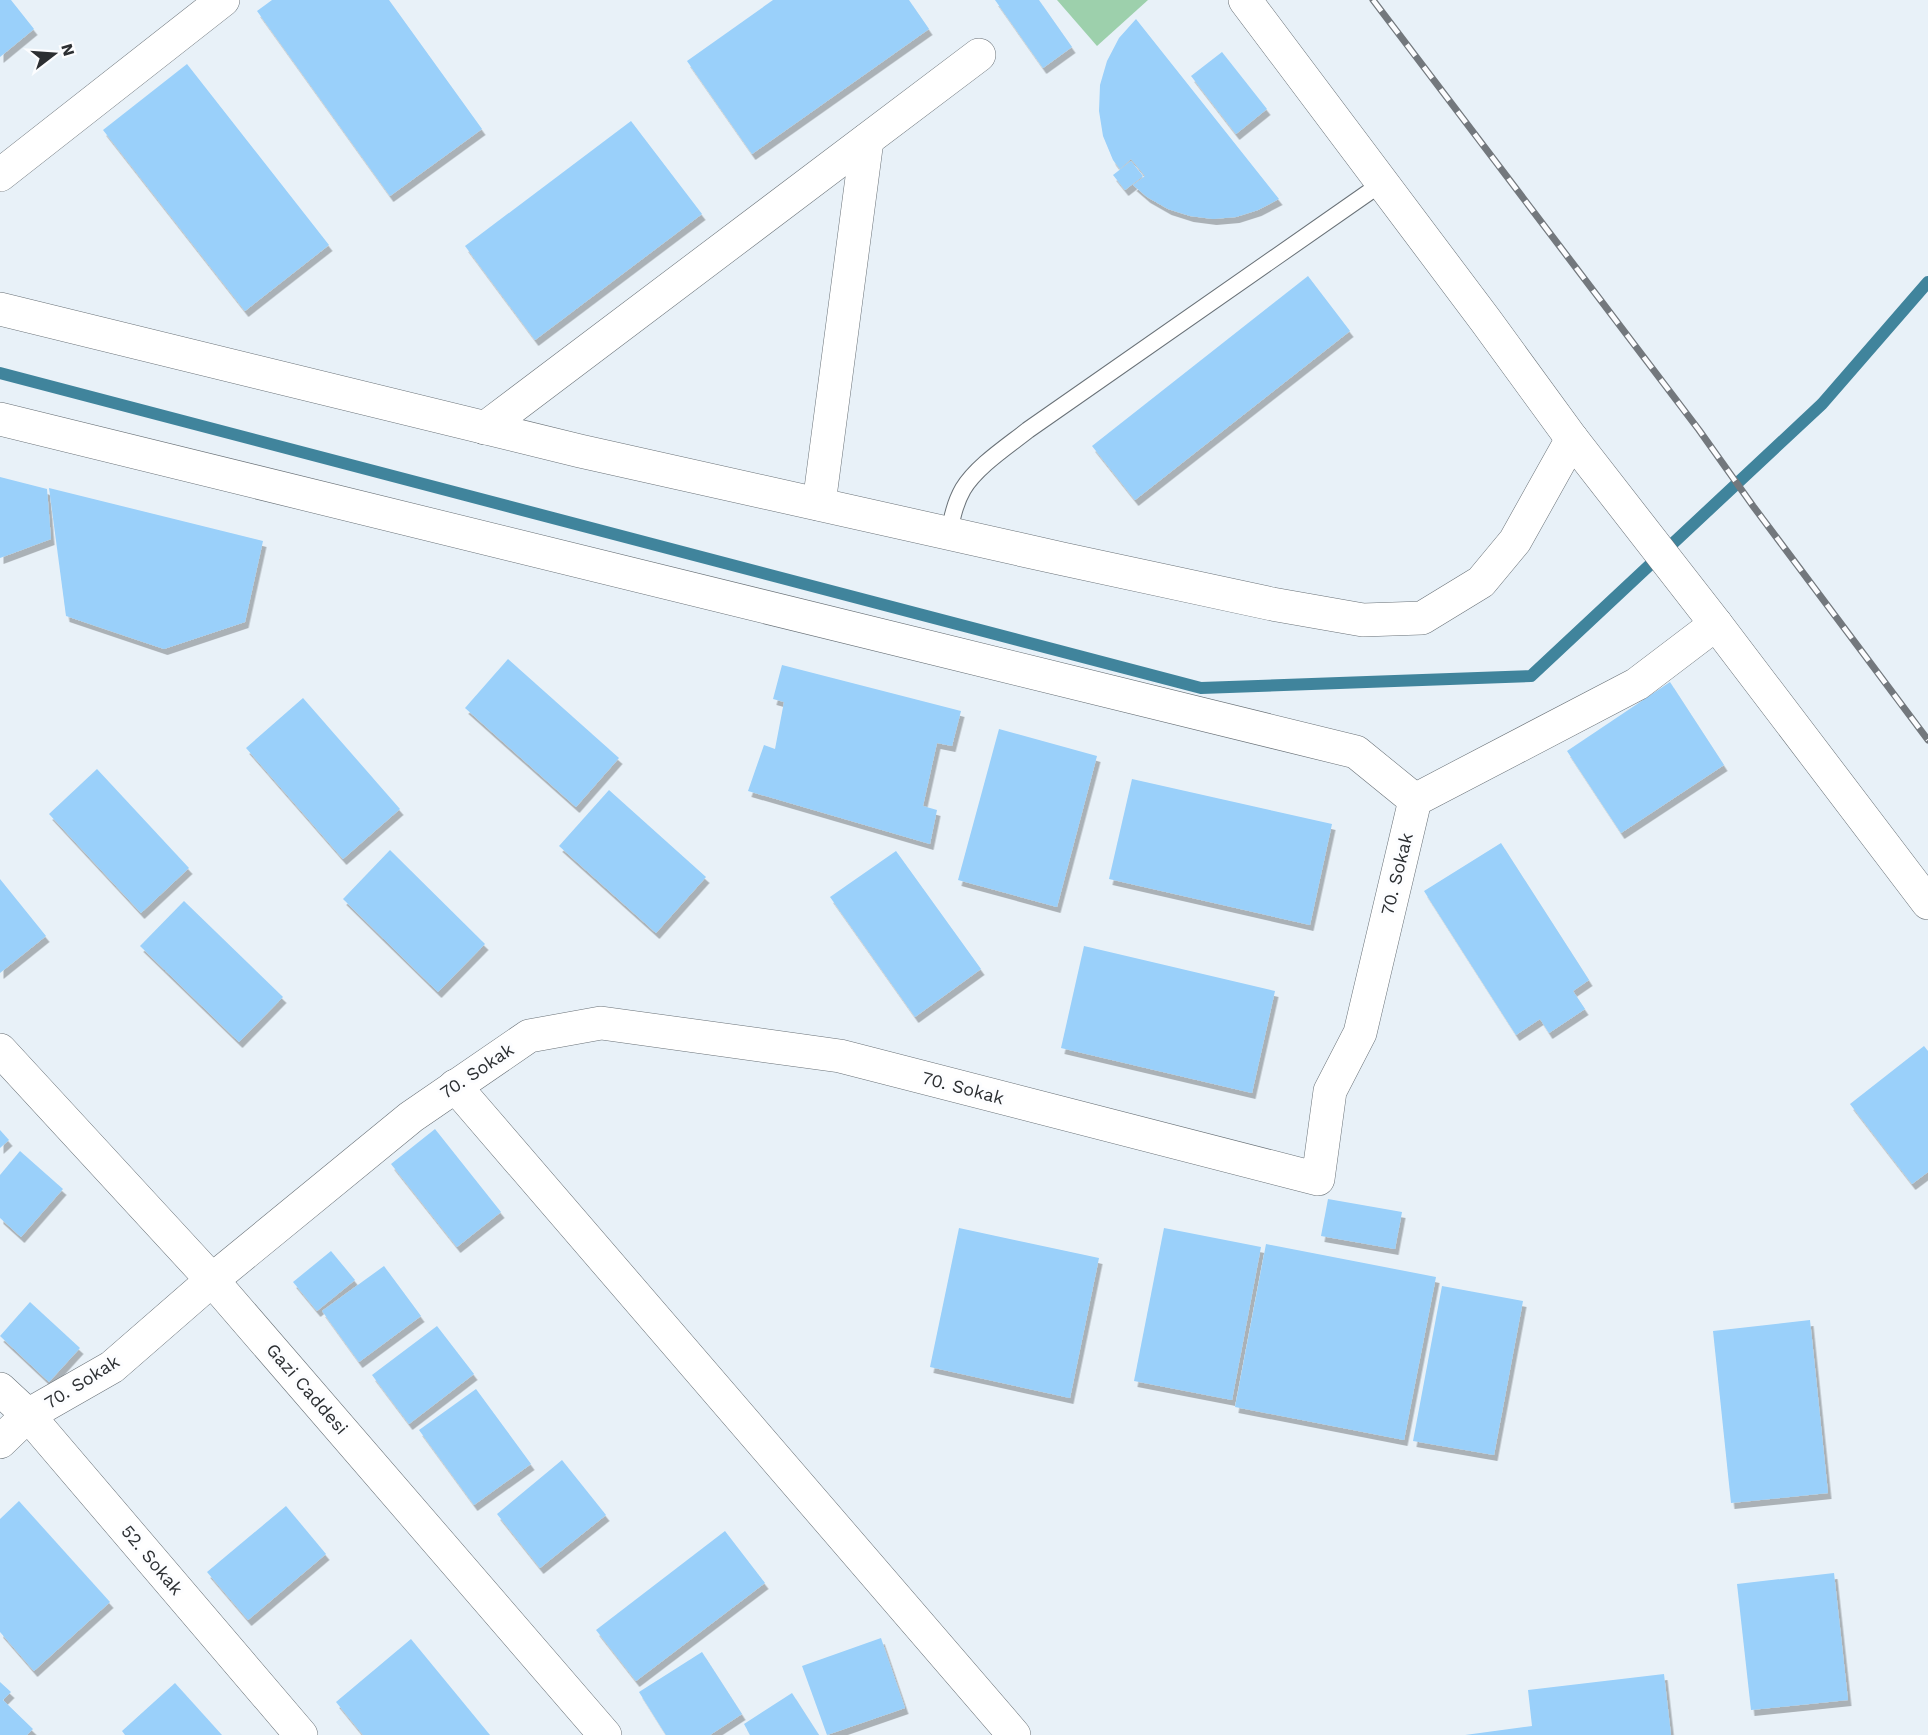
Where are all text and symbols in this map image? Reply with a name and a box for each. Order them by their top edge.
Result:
north arrow [24,24,84,84]
text: N [57,41,79,58]
street label: 70. Sokak [1376,830,1417,917]
street label: 70. Sokak [436,1038,517,1103]
street label: 70. Sokak [920,1066,1007,1109]
street label: Gazi Caddesi [262,1339,353,1438]
street label: 70. Sokak [40,1350,123,1413]
street label: 52. Sokak [117,1521,188,1599]

